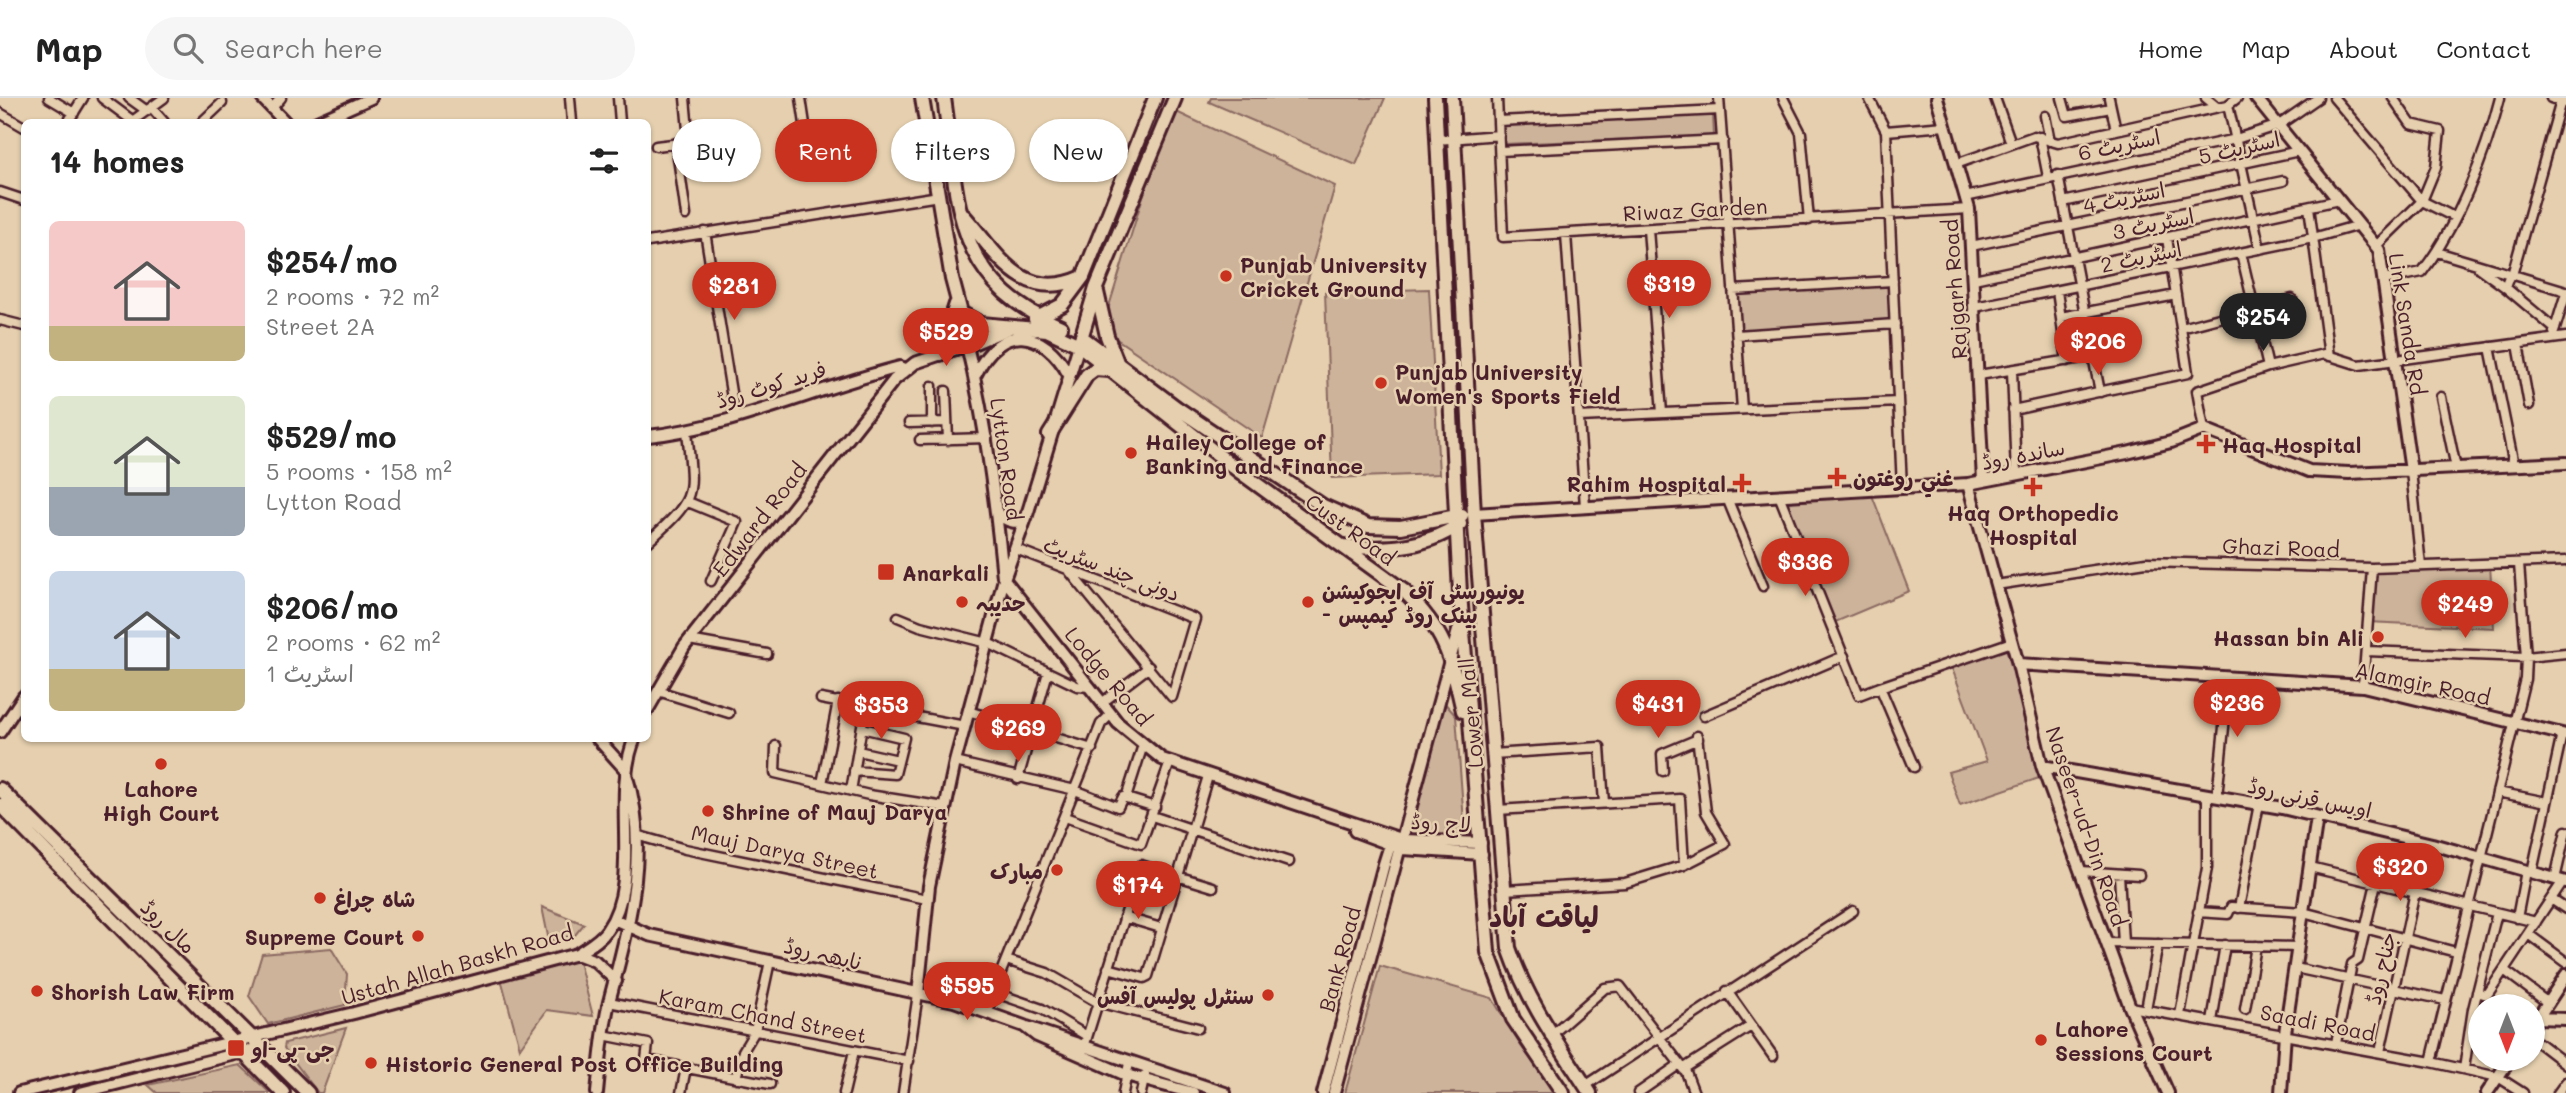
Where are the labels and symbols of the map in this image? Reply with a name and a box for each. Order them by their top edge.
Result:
street label: اسٹریٹ 6 [2075,122,2163,166]
street label: اسٹریٹ 5 [2196,125,2282,169]
street label: اسٹریٹ 4 [2081,175,2167,219]
street label: Riwaz Garden [1622,192,1768,226]
street label: اسٹریٹ 3 [2110,201,2196,245]
street label: Rajgarh Road [1936,218,1972,360]
street label: اسٹریٹ 2 [2098,234,2184,278]
place label: Punjab University Cricket Ground [1240,251,1427,302]
street label: Link Sanda Rd [2383,251,2433,397]
pin: $319 [1628,260,1710,320]
pin: $281 [693,262,775,322]
marker: Punjab University Cricket Ground [1218,268,1234,284]
pin: $254 [2222,294,2304,353]
pin: $529 [905,308,987,368]
pin: $206 [2057,317,2139,377]
street label: فرید کوٹ روڈ [713,354,830,415]
place label: Punjab University Women's Sports Field [1395,358,1620,409]
marker: Punjab University Women's Sports Field [1373,375,1389,391]
street label: Lytton Road [985,396,1029,522]
place label: Hailey College of Banking and Finance [1145,428,1363,479]
place label: Haq Hospital [2222,431,2361,458]
street label: ساندہ روڈ [1979,433,2067,475]
marker: Haq Hospital [2196,434,2216,454]
marker: Hailey College of Banking and Finance [1123,445,1139,461]
street label: Edward Road [706,456,812,582]
place label: غني روغتون [1853,464,1953,498]
marker: غني روغتون [1827,467,1847,487]
place label: Rahim Hospital [1567,470,1726,497]
marker: Rahim Hospital [1732,473,1752,493]
marker: Haq Orthopedic Hospital [2023,477,2043,497]
street label: Cust Road [1301,487,1401,571]
place label: Haq Orthopedic Hospital [1947,499,2119,550]
street label: دونی چند سٹریٹ [1039,530,1184,608]
street label: Ghazi Road [2222,531,2340,563]
pin: $336 [1764,538,1846,598]
place label: Anarkali [902,559,990,586]
marker: Anarkali [876,562,896,582]
place label: یونیورسٹی آف ایجوکیشن - بینک روڈ کیمپس [1322,577,1525,629]
pin: $249 [2424,580,2506,640]
place label: حدیبہ [976,589,1026,617]
marker: حدیبہ [954,594,970,610]
marker: یونیورسٹی آف ایجوکیشن - بینک روڈ کیمپس [1300,594,1316,610]
street label: Lodge Road [1060,621,1158,731]
place label: Hassan bin Ali [2213,624,2364,651]
marker: Hassan bin Ali [2370,629,2386,645]
street label: Alamgir Road [2353,655,2493,711]
street label: Lower Mall [1452,657,1488,769]
pin: $431 [1617,680,1699,740]
pin: $236 [2196,680,2278,739]
pin: $353 [840,682,922,741]
pin: $269 [977,704,1059,764]
street label: Naseer-ud-Din Road [2040,723,2134,929]
marker: Lahore High Court [153,756,169,772]
street label: اویس قرنی روڈ [2245,771,2374,825]
place label: Lahore High Court [103,775,219,826]
place label: Shrine of Mauj Darya [722,798,947,826]
marker: Shrine of Mauj Darya [700,803,716,819]
street label: لاج روڈ [1410,807,1472,839]
street label: Mauj Darya Street [689,818,881,884]
pin: $320 [2359,844,2441,903]
place label: مبارک [990,857,1043,885]
marker: مبارک [1049,862,1065,878]
pin: $174 [1097,862,1179,921]
place label: شاہ چراغ [334,885,415,915]
marker: شاہ چراغ [312,890,328,906]
street label: مال روڈ [136,893,202,959]
district label: لیاقت آباد [1489,898,1599,935]
street label: Bank Road [1312,903,1366,1015]
street label: Ustah Allah Baskh Road [338,918,576,1010]
place label: Supreme Court [245,923,404,950]
marker: Supreme Court [410,928,426,944]
street label: جناح روڈ [2359,929,2403,1007]
street label: نابھہ روڈ [781,931,864,976]
pin: $595 [926,962,1008,1022]
place label: Shorish Law Firm [51,978,234,1005]
street label: Karam Chand Street [657,982,869,1048]
place label: سنٹرل پولیس آفس [1097,982,1254,1010]
marker: Shorish Law Firm [29,983,45,999]
marker: سنٹرل پولیس آفس [1260,987,1276,1003]
north arrow [2468,994,2544,1071]
street label: Saadi Road [2258,998,2378,1046]
place label: Lahore Sessions Court [2055,1015,2213,1066]
marker: Lahore Sessions Court [2033,1032,2049,1048]
place label: جی-پی-او [250,1035,334,1063]
marker: جی-پی-او [226,1038,246,1058]
place label: Historic General Post Office Building [385,1050,783,1077]
marker: Historic General Post Office Building [363,1055,379,1071]

